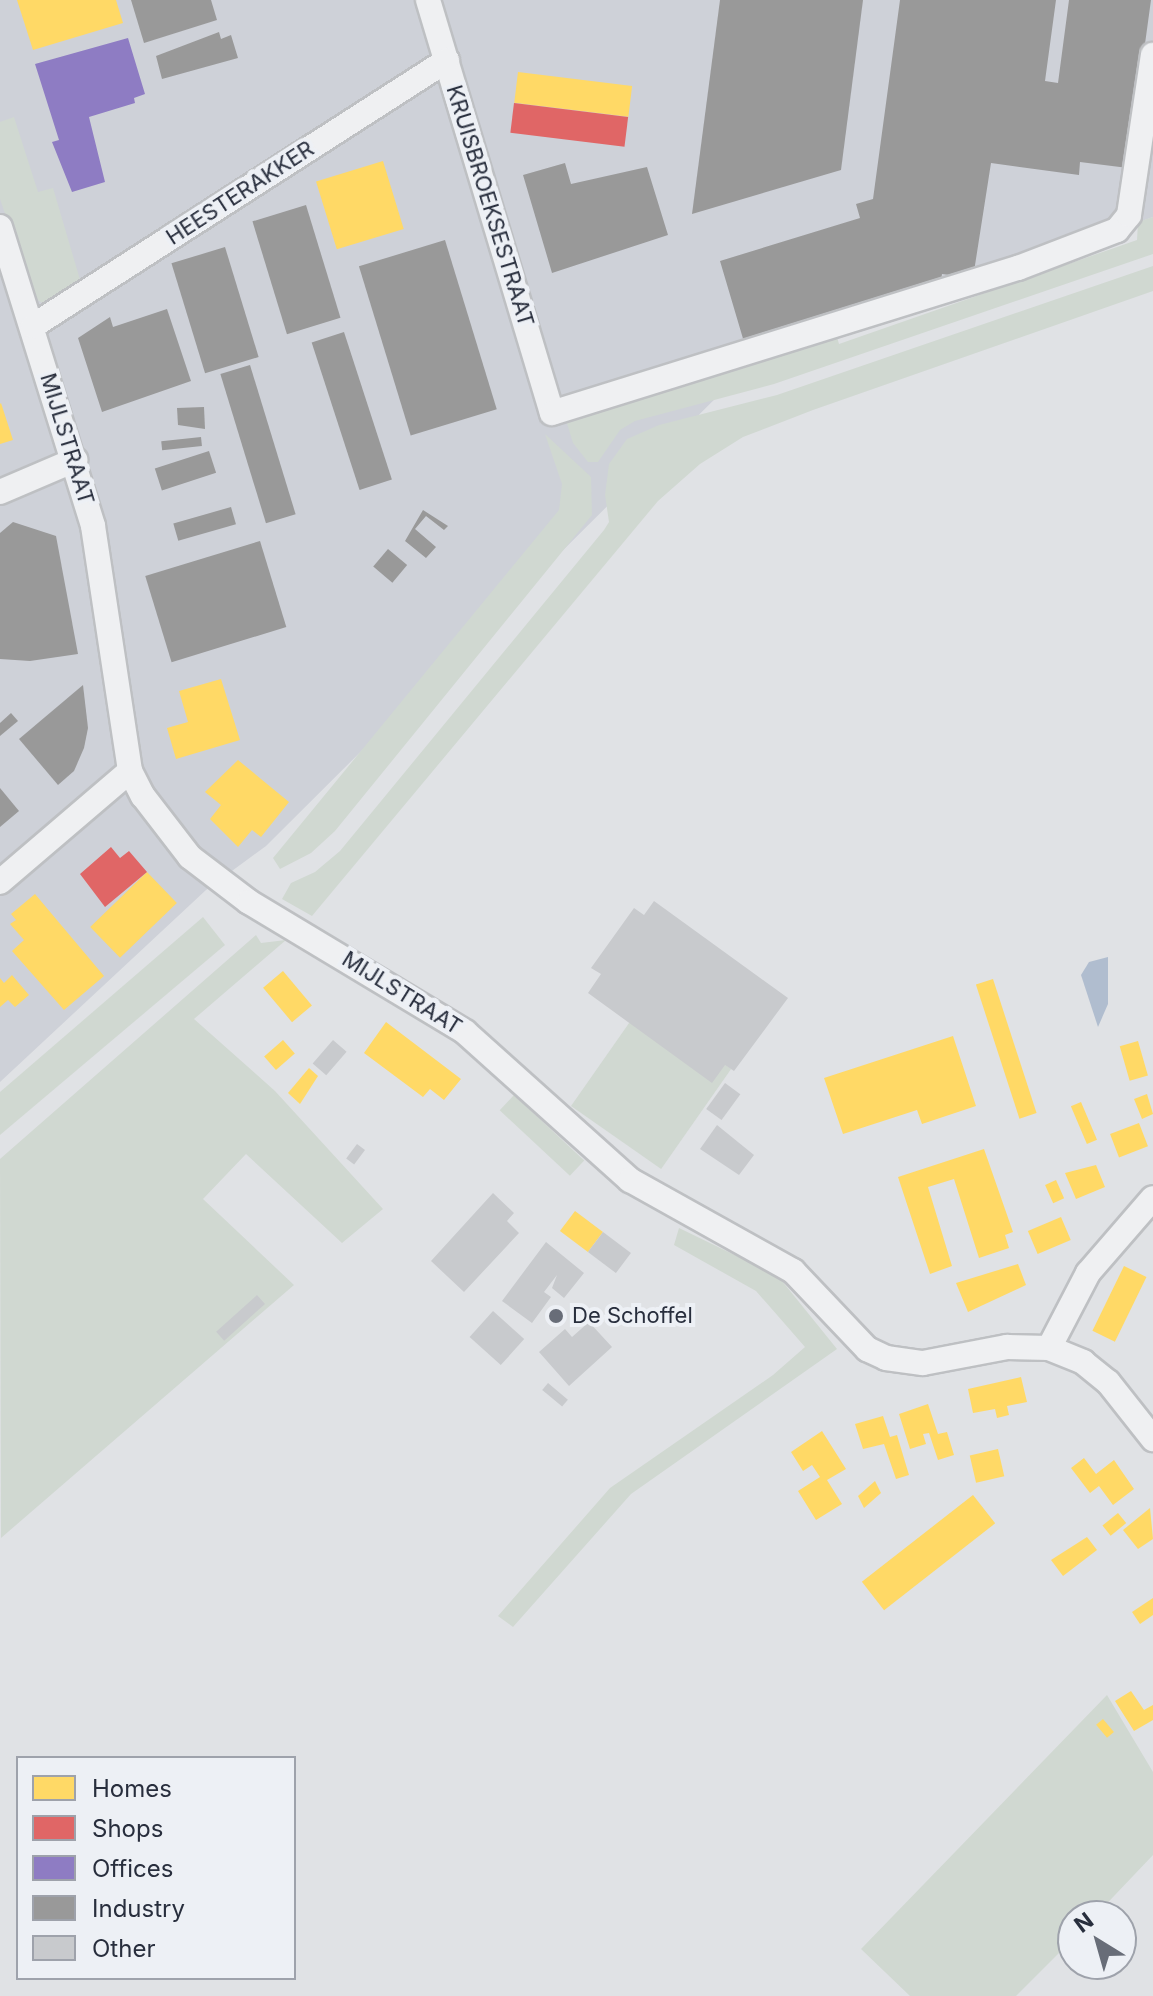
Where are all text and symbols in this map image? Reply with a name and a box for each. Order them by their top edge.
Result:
street label: KRUISBROEKSESTRAAT [441,82,539,330]
street label: HEESTERAKKER [161,135,319,251]
street label: MIJLSTRAAT [34,370,100,508]
street label: MIJLSTRAAT [337,946,467,1040]
place label: De Schoffel [572,1303,693,1329]
marker: De Schoffel [547,1307,565,1325]
legend [16,1756,296,1980]
text: Homes [92,1774,172,1803]
text: Shops [92,1814,163,1843]
text: Offices [92,1854,173,1883]
text: Industry [92,1894,185,1923]
north arrow [1057,1900,1137,1980]
text: N [1069,1907,1098,1938]
text: Other [92,1934,155,1963]

